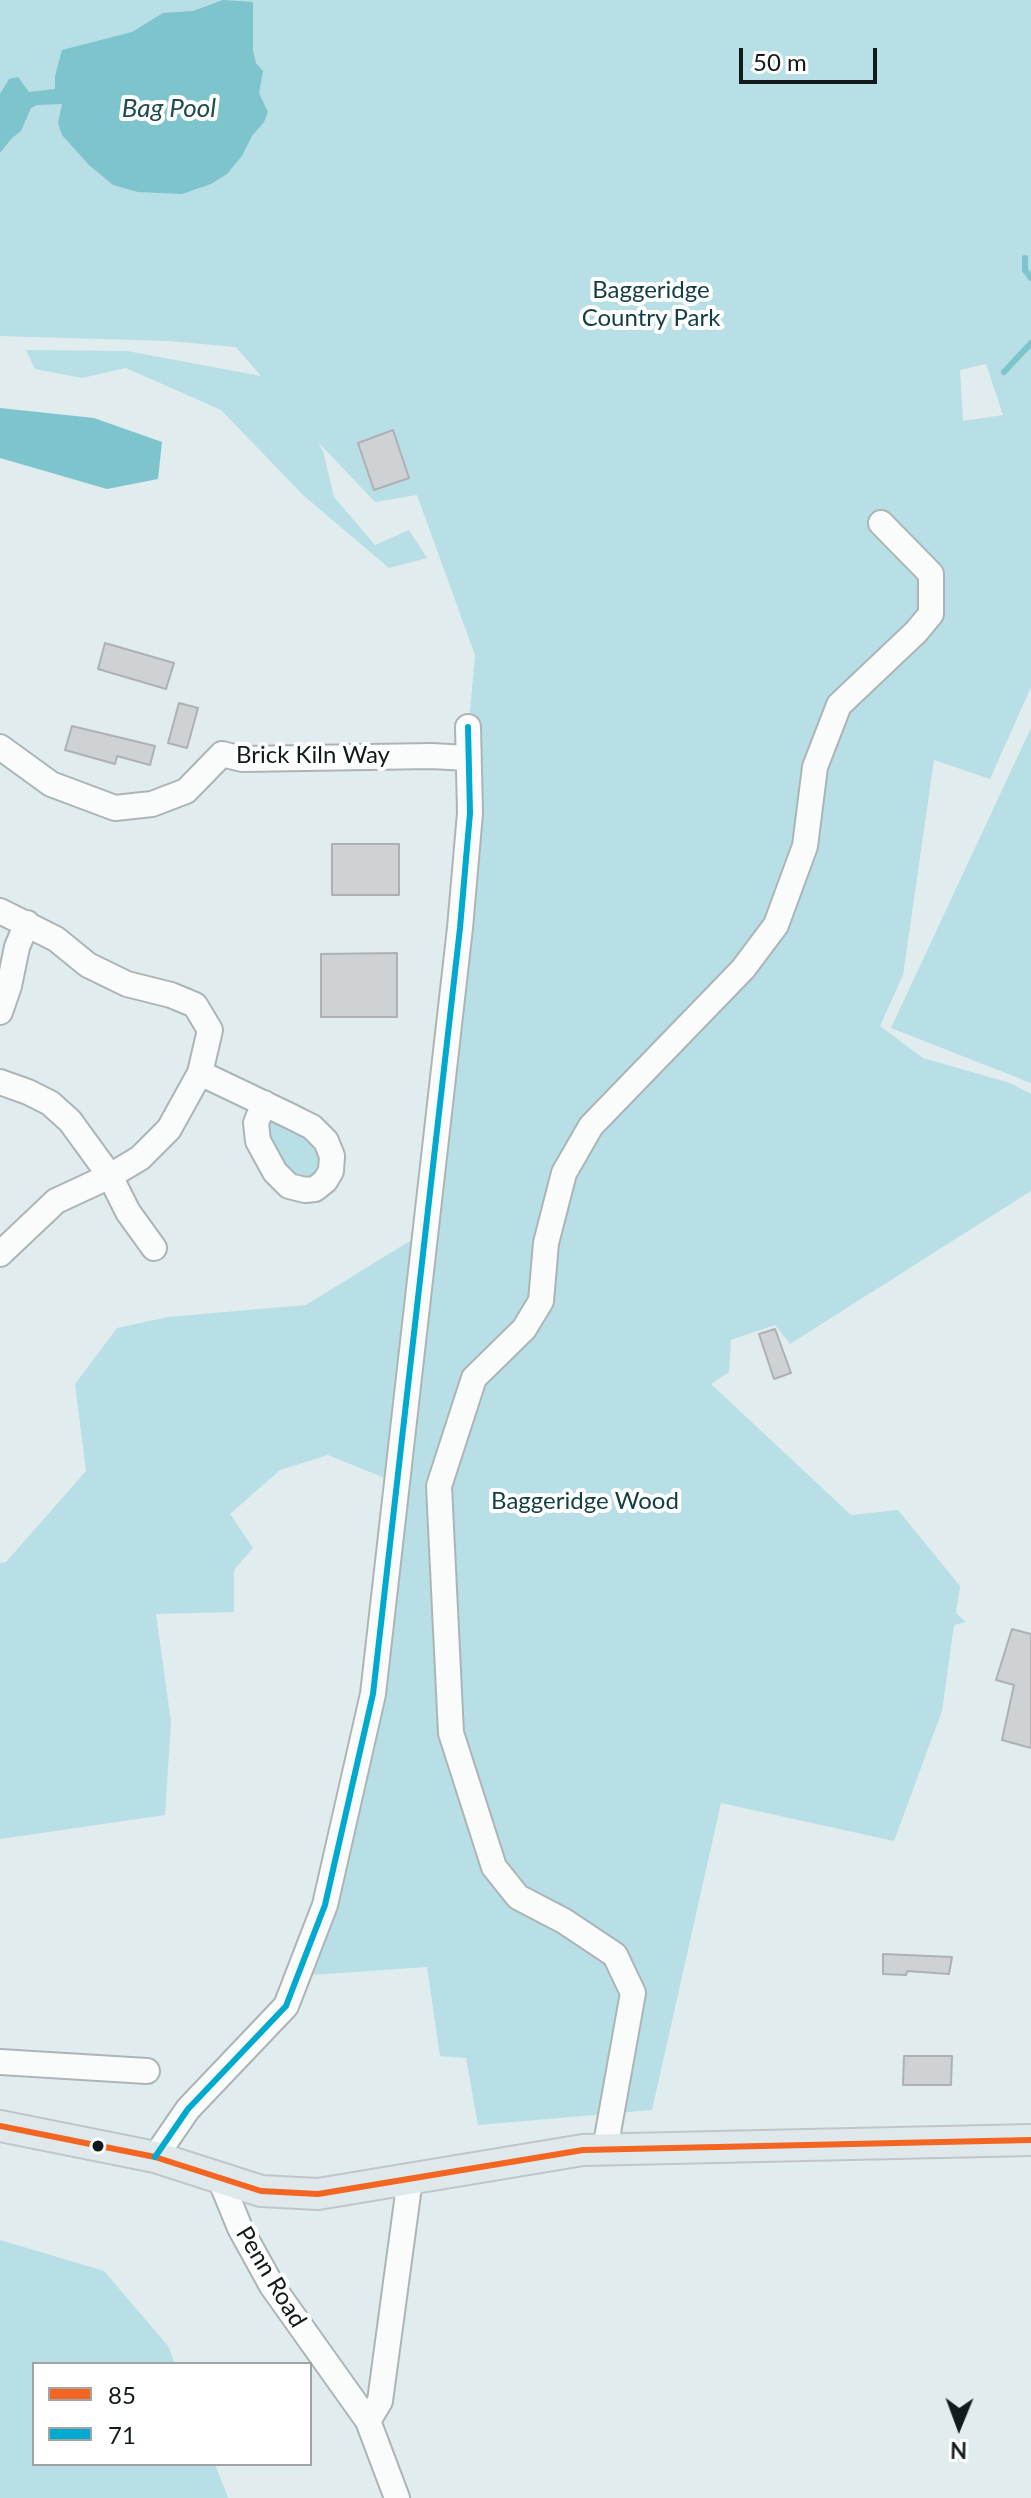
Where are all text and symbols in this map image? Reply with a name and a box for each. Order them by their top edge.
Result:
scale bar [743,32,881,82]
text: 50 m [753,47,807,76]
water label: Bag Pool [122,93,216,125]
park label: Baggeridge Country Park [582,276,720,332]
street label: Brick Kiln Way [236,741,390,769]
park label: Baggeridge Wood [491,1487,679,1515]
unlabelled marker [90,2138,106,2154]
street label: Penn Road [230,2221,312,2333]
legend [32,2362,312,2466]
text: 85 [108,2380,136,2409]
north arrow [919,2386,999,2466]
text: 71 [108,2420,136,2449]
text: N [950,2437,967,2464]

